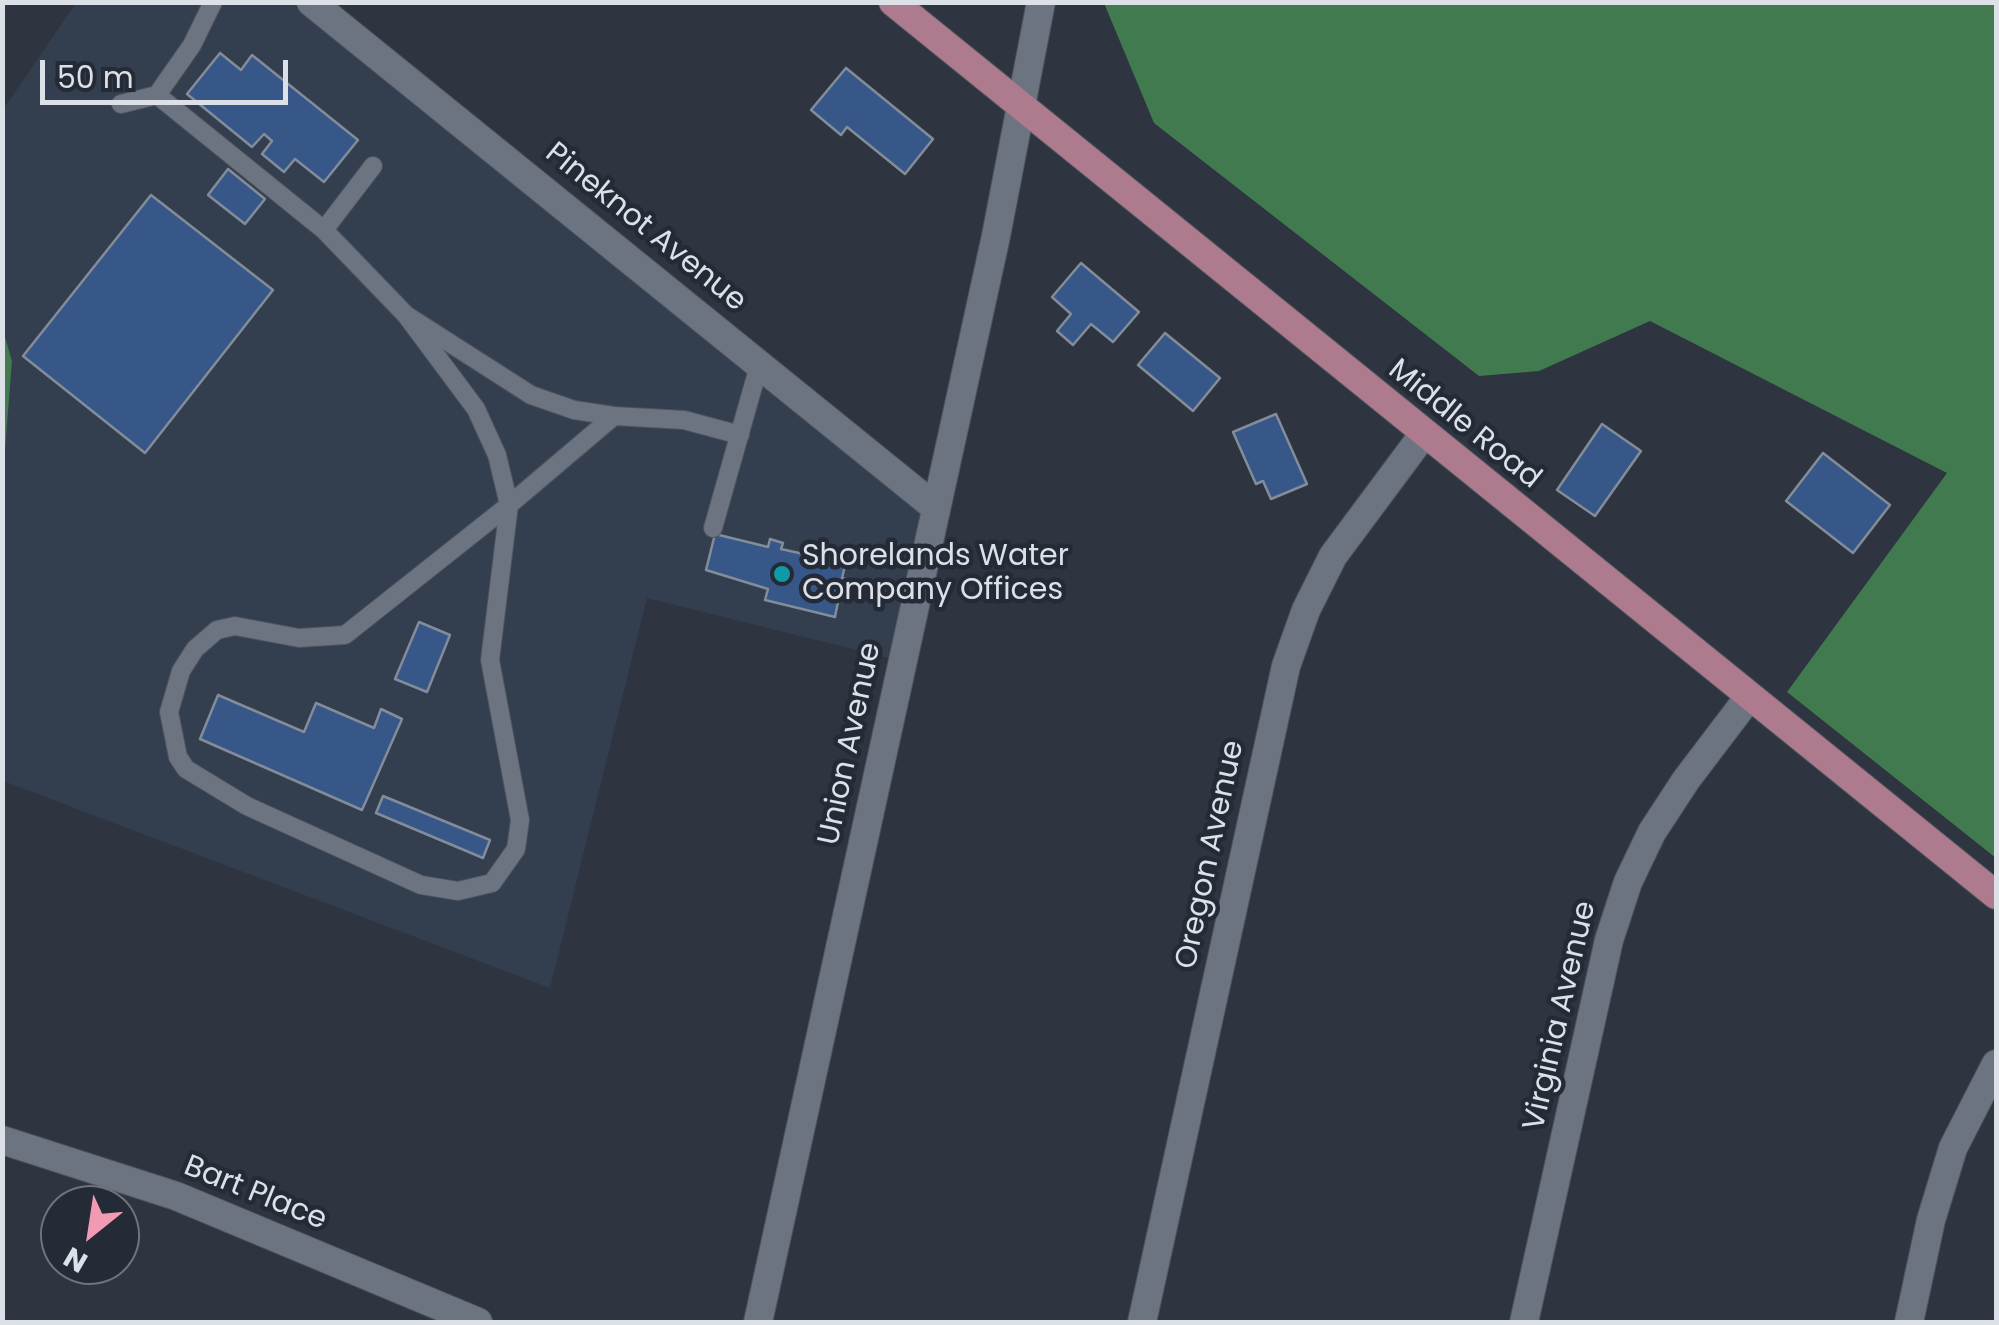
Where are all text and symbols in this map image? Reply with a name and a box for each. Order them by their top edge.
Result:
scale bar [45,40,292,102]
text: 50 m [57,56,134,99]
street label: Pineknot Avenue [537,136,753,320]
street label: Middle Road [1380,353,1548,497]
place label: Shorelands Water Company Offices [802,539,1069,610]
marker: Shorelands Water Company Offices [771,563,793,585]
street label: Union Avenue [812,640,890,848]
street label: Oregon Avenue [1169,737,1253,973]
street label: Virginia Avenue [1517,898,1605,1134]
street label: Bart Place [178,1149,332,1239]
north arrow [40,1185,140,1285]
text: N [57,1238,95,1282]

